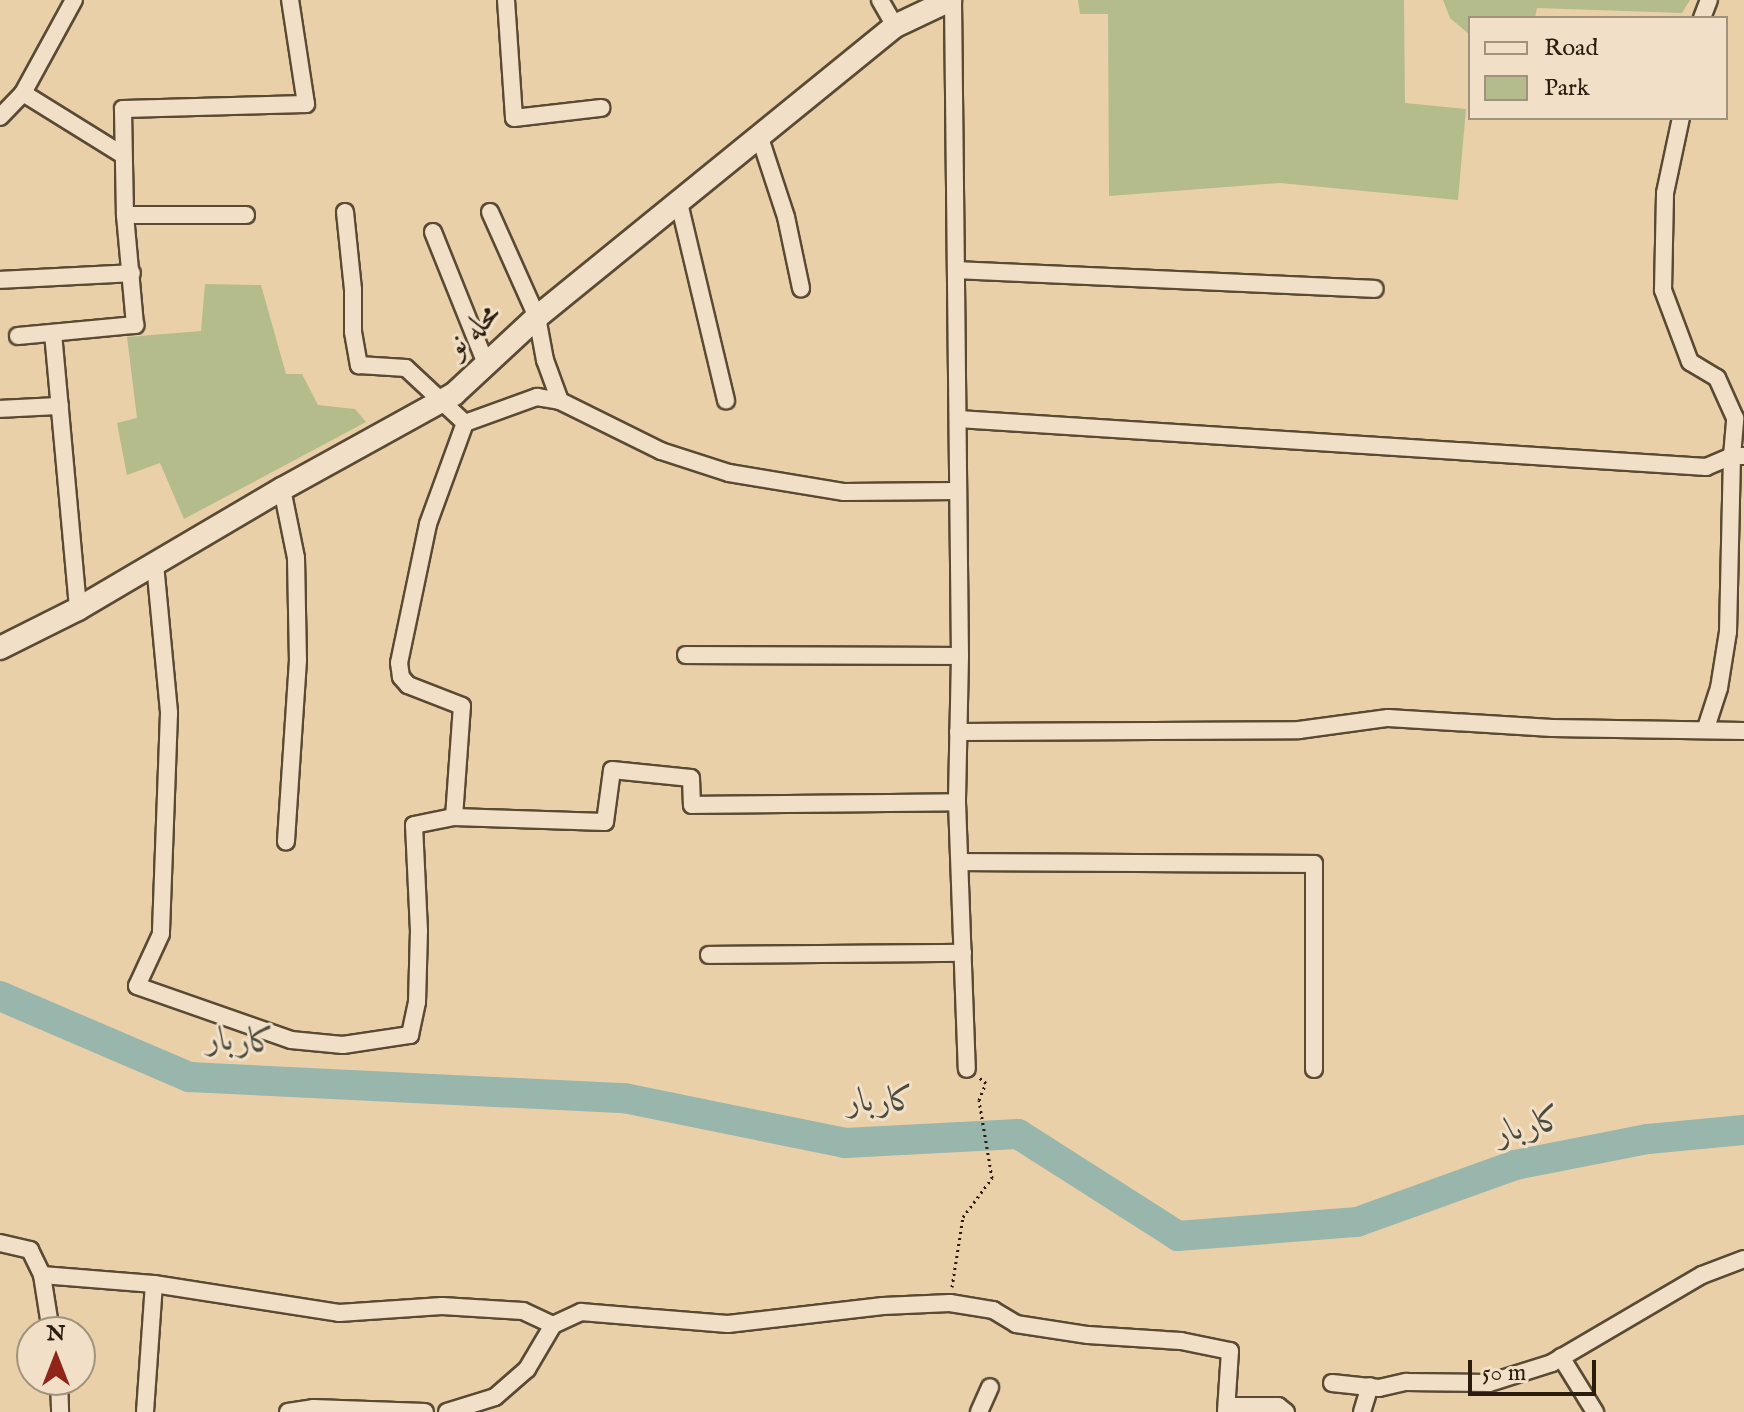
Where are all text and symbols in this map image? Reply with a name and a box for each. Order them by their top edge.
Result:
legend [1468,16,1728,120]
text: Road [1544,33,1598,64]
text: Park [1544,73,1590,104]
street label: محله نو [438,296,510,366]
water label: کاربار [206,1019,278,1063]
water label: کاربار [846,1080,918,1122]
water label: کاربار [1491,1098,1569,1154]
north arrow [16,1316,96,1396]
text: N [46,1320,66,1348]
scale bar [1472,1344,1600,1394]
text: 50 m [1482,1358,1526,1389]

